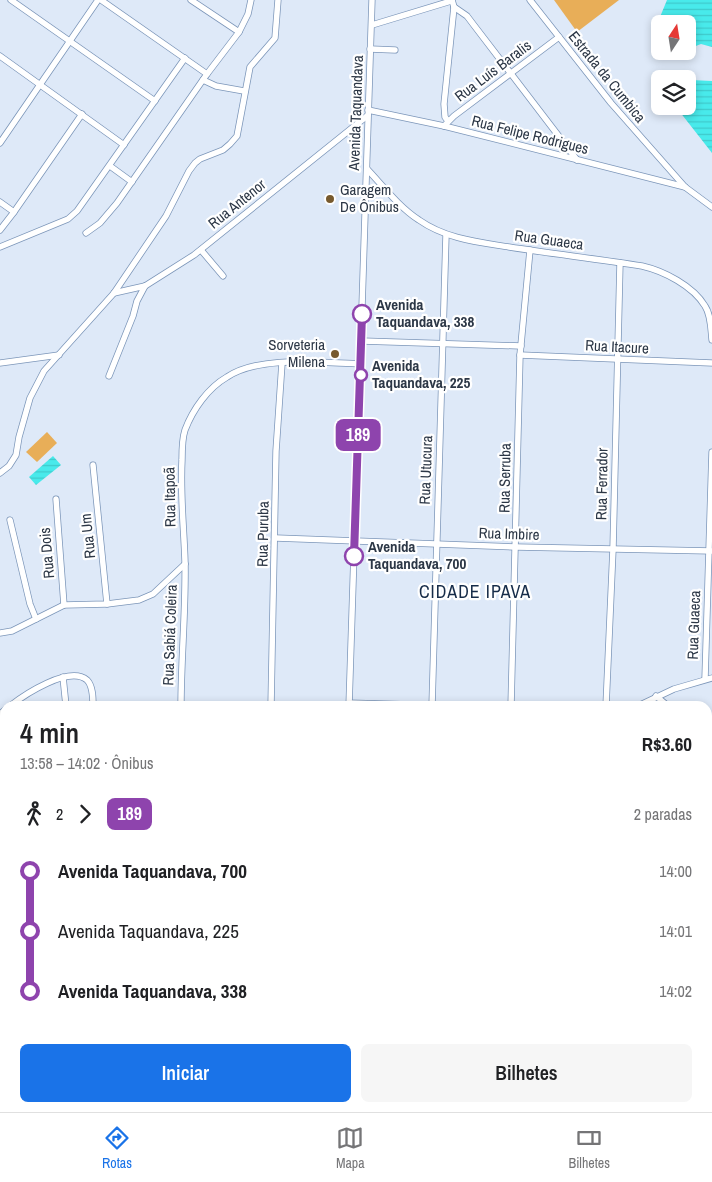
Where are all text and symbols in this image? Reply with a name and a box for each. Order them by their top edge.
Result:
north arrow [651,15,696,60]
map controls [651,15,696,115]
street label: Estrada da Cumbica [564,27,651,127]
street label: Rua Luís Baralis [450,35,535,106]
street label: Avenida Taquandava [343,55,368,172]
button: layers [651,70,696,115]
street label: Rua Felipe Rodrigues [469,110,591,159]
street label: Rua Antenor [204,174,270,233]
place label: Garagem De Ônibus [340,179,399,217]
marker: Garagem De Ônibus [324,193,336,205]
street label: Rua Guaeca [513,224,585,255]
place label: Avenida Taquandava, 338 [376,294,474,332]
marker: Avenida Taquandava, 338 [352,304,372,324]
place label: Sorveteria Milena [268,334,325,372]
street label: Rua Itacure [585,334,649,359]
marker: Sorveteria Milena [329,348,341,360]
place label: Avenida Taquandava, 225 [372,355,470,393]
marker: Avenida Taquandava, 225 [354,368,368,382]
line badge: 189 [329,419,387,451]
text: 189 [346,422,370,447]
street label: Rua Utucura [414,435,437,505]
street label: Rua Serruba [493,443,516,513]
street label: Rua Ferrador [590,448,613,520]
street label: Rua Itapoã [158,467,181,527]
street label: Rua Puruba [251,501,274,567]
street label: Rua Um [75,513,100,560]
street label: Rua Imbire [478,522,540,545]
street label: Rua Dois [34,527,59,580]
place label: Avenida Taquandava, 700 [368,536,466,574]
marker: Avenida Taquandava, 700 [344,546,364,566]
district label: CIDADE IPAVA [419,579,531,604]
street label: Rua Sabiá Coleira [157,584,182,686]
street label: Rua Guaeca [682,590,705,660]
text: 4 min [20,714,79,752]
text: R$3.60 [642,731,692,757]
text: 13:58 – 14:02 · Ônibus [20,752,154,774]
icon: walk [20,800,48,828]
icon: forward [71,800,99,828]
text: 189 [117,801,142,826]
text: 2 [56,803,63,825]
text: 2 paradas [634,803,692,825]
text: Avenida Taquandava, 700 [58,858,247,884]
text: 14:00 [659,860,692,882]
text: Avenida Taquandava, 225 [58,918,239,944]
text: 14:01 [659,920,692,942]
text: Avenida Taquandava, 338 [58,978,247,1004]
text: 14:02 [659,980,692,1002]
button: Iniciar [20,1044,351,1102]
button: Bilhetes [361,1044,692,1102]
tab: Rotas [102,1124,132,1172]
tab: Mapa [336,1124,365,1172]
tab: Bilhetes [569,1124,610,1172]

